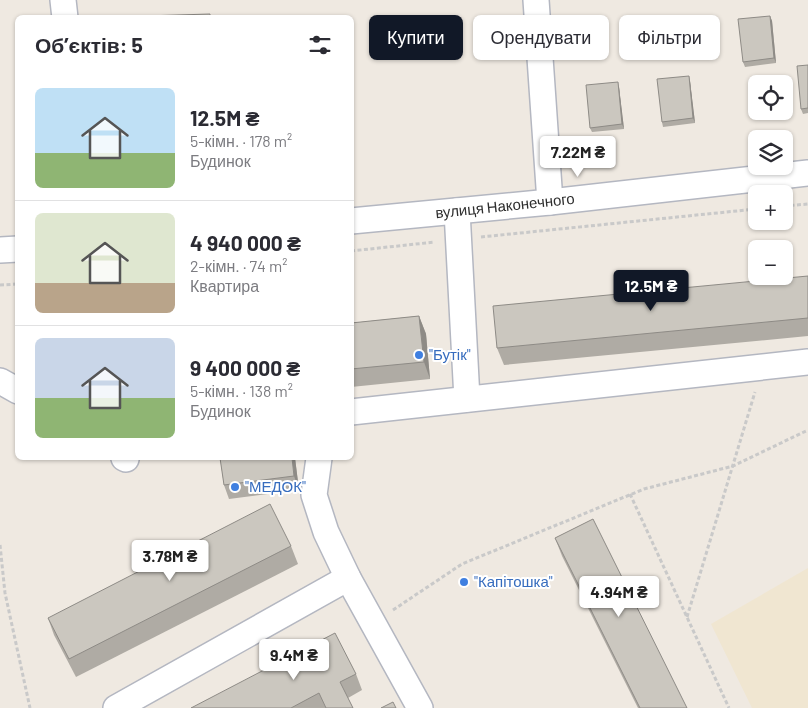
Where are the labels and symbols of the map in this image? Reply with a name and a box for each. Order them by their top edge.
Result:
pin: 7.22M ₴ [532,136,624,178]
street label: вулиця Наконечного [434,189,575,221]
pin: 12.5M ₴ [605,270,697,312]
place label: "Бутік" [429,345,471,363]
marker: "Бутік" [413,349,425,361]
place label: "МЕДОК" [245,477,306,495]
marker: "МЕДОК" [229,481,241,493]
pin: 3.78M ₴ [124,540,216,582]
place label: "Капітошка" [474,572,553,590]
marker: "Капітошка" [458,576,470,588]
pin: 4.94M ₴ [573,576,665,618]
pin: 9.4M ₴ [253,638,335,681]

